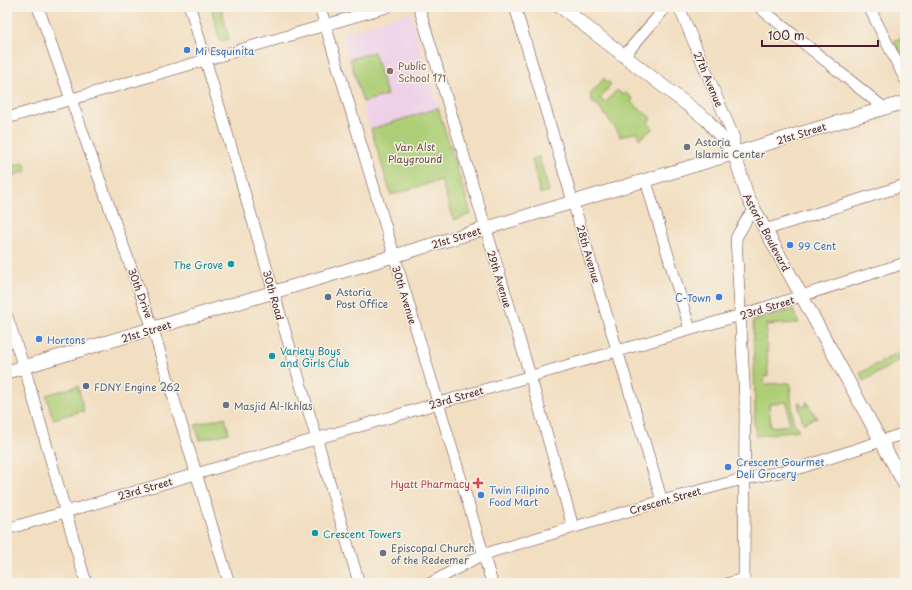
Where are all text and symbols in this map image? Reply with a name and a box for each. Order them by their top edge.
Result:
scale bar [762,22,878,48]
text: 100 m [768,26,805,44]
place label: Mi Esquinita [195,43,255,58]
marker: Mi Esquinita [182,45,192,55]
street label: 27th Avenue [691,49,728,110]
place label: Public School 171 [398,58,446,85]
marker: Public School 171 [385,66,395,76]
street label: 21st Street [774,118,828,148]
place label: Astoria Islamic Center [695,134,765,161]
park label: Van Alst Playground [388,139,442,167]
marker: Astoria Islamic Center [682,142,692,152]
street label: Astoria Boulevard [740,190,794,274]
street label: 21st Street [429,222,483,252]
street label: 28th Avenue [574,223,605,285]
place label: 99 Cent [798,238,836,253]
marker: 99 Cent [785,240,795,250]
street label: 29th Avenue [484,248,516,310]
place label: The Grove [173,257,223,272]
marker: The Grove [226,259,236,269]
street label: 30th Avenue [389,264,421,327]
street label: 30th Drive [125,266,157,320]
street label: 30th Road [260,268,288,322]
place label: Astoria Post Office [336,284,388,311]
place label: C-Town [675,290,711,305]
marker: Astoria Post Office [323,292,333,302]
marker: C-Town [714,292,724,302]
street label: 23rd Street [738,292,796,322]
street label: 21st Street [119,316,173,346]
place label: Hortons [47,332,86,347]
marker: Hortons [34,334,44,344]
place label: Variety Boys and Girls Club [280,343,349,370]
marker: Variety Boys and Girls Club [267,351,277,361]
place label: FDNY Engine 262 [94,379,180,394]
marker: FDNY Engine 262 [81,381,91,391]
street label: 23rd Street [427,382,485,412]
place label: Masjid Al-Ikhlas [234,398,313,413]
marker: Masjid Al-Ikhlas [221,400,231,410]
place label: Crescent Gourmet Deli Grocery [736,454,825,481]
marker: Crescent Gourmet Deli Grocery [723,462,733,472]
street label: 23rd Street [116,473,174,503]
place label: Hyatt Pharmacy [390,476,470,491]
marker: Hyatt Pharmacy [473,478,483,488]
place label: Twin Filipino Food Mart [489,482,550,509]
street label: Crescent Street [627,483,703,517]
marker: Twin Filipino Food Mart [476,490,486,500]
place label: Crescent Towers [323,526,401,541]
marker: Crescent Towers [310,528,320,538]
place label: Episcopal Church of the Redeemer [391,540,474,567]
marker: Episcopal Church of the Redeemer [378,548,388,558]

